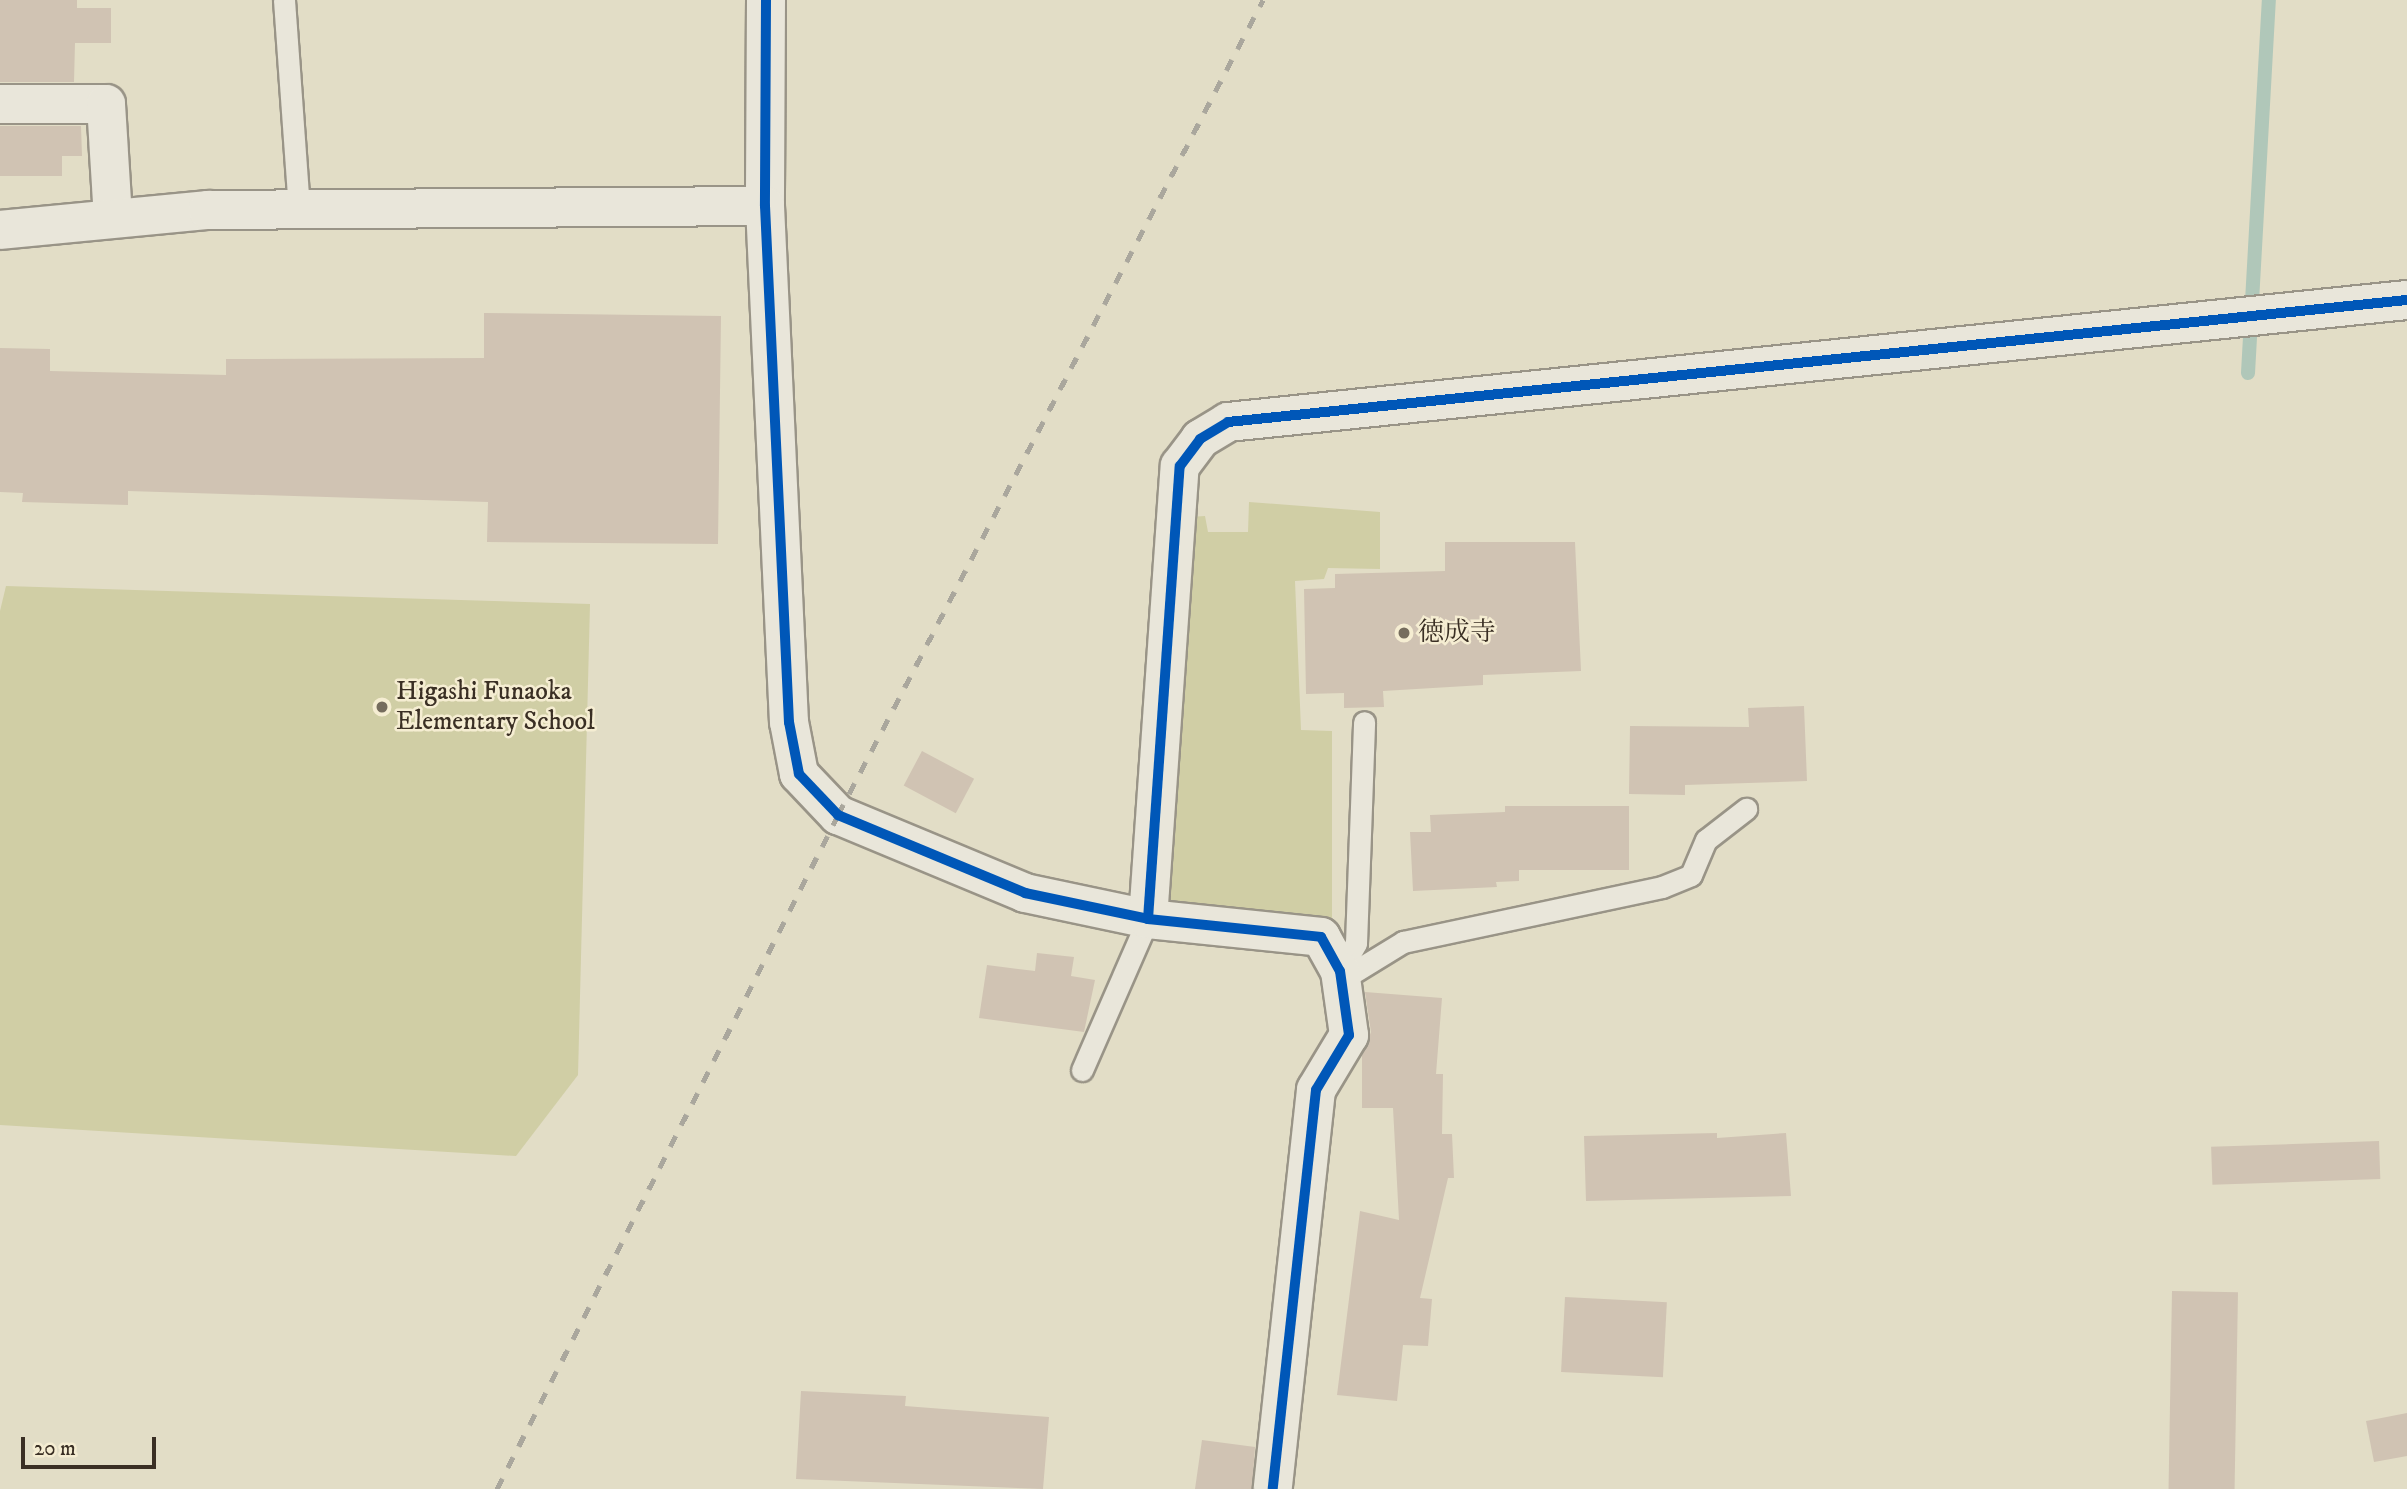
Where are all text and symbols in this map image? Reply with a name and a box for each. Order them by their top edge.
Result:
place label: 徳成寺 [1418,617,1496,649]
marker: 徳成寺 [1396,625,1412,641]
place label: Higashi Funaoka Elementary School [396,676,595,738]
marker: Higashi Funaoka Elementary School [374,699,390,715]
scale bar [24,1422,159,1466]
text: 20 m [34,1436,76,1462]

